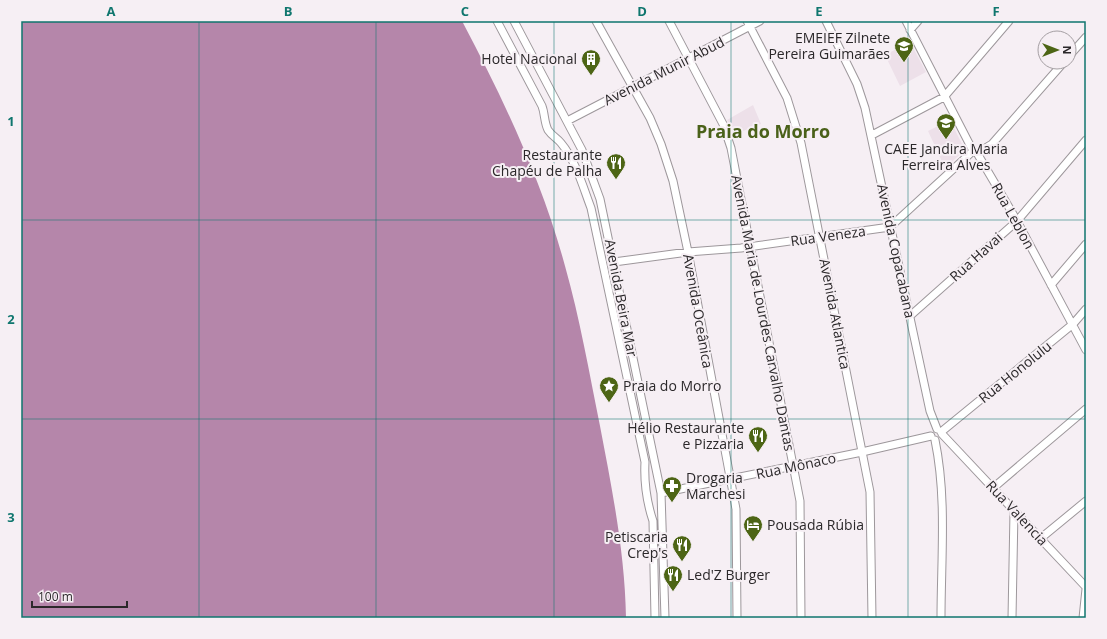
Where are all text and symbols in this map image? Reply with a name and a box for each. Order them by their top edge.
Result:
text: A [107,2,116,20]
text: B [284,2,293,20]
text: C [461,2,469,20]
text: D [637,2,647,20]
text: E [815,2,823,20]
text: F [992,2,1000,20]
place label: EMEIEF Zilnete Pereira Guimarães [768,28,890,63]
north arrow [1037,30,1077,70]
street label: Avenida Munir Abud [600,32,727,109]
school or university icon: EMEIEF Zilnete Pereira Guimarães [893,35,915,63]
text: N [1060,46,1075,54]
building icon: Hotel Nacional [580,48,602,76]
place label: Hotel Nacional [481,49,577,68]
text: 1 [7,112,15,130]
school or university icon: CAEE Jandira Maria Ferreira Alves [935,112,957,140]
district label: Praia do Morro [696,119,830,143]
place label: CAEE Jandira Maria Ferreira Alves [884,139,1008,174]
place label: Restaurante Chapéu de Palha [492,145,602,180]
restaurant icon: Restaurante Chapéu de Palha [605,152,627,180]
street label: Avenida Maria de Lourdes Carvalho Dantas [727,173,800,453]
street label: Rua Leblon [987,179,1039,252]
street label: Avenida Copacabana [873,182,920,320]
street label: Rua Veneza [789,221,867,250]
street label: Rua Havai [945,228,1006,285]
street label: Avenida Beira Mar [601,237,642,359]
street label: Avenida Oceânica [679,252,718,370]
street label: Avenida Atlantica [815,257,856,371]
text: 2 [7,310,15,328]
street label: Rua Honolulu [974,336,1055,407]
place icon: Praia do Morro [598,375,620,403]
place label: Praia do Morro [623,376,721,395]
place label: Hélio Restaurante e Pizzaria [627,418,744,453]
restaurant icon: Hélio Restaurante e Pizzaria [747,425,769,453]
street label: Rua Mônaco [754,448,838,483]
place label: Drogaria Marchesi [686,468,745,503]
pharmacy icon: Drogaria Marchesi [661,475,683,503]
street label: Rua Valencia [982,476,1053,549]
text: 3 [7,508,15,526]
hotel icon: Pousada Rúbia [742,514,764,542]
place label: Pousada Rúbia [767,515,864,534]
place label: Petiscaria Crep's [605,527,668,562]
restaurant icon: Petiscaria Crep's [671,534,693,562]
restaurant icon: Led'Z Burger [662,564,684,592]
place label: Led'Z Burger [687,565,770,584]
scale bar [32,583,127,609]
text: 100 m [38,588,73,605]

